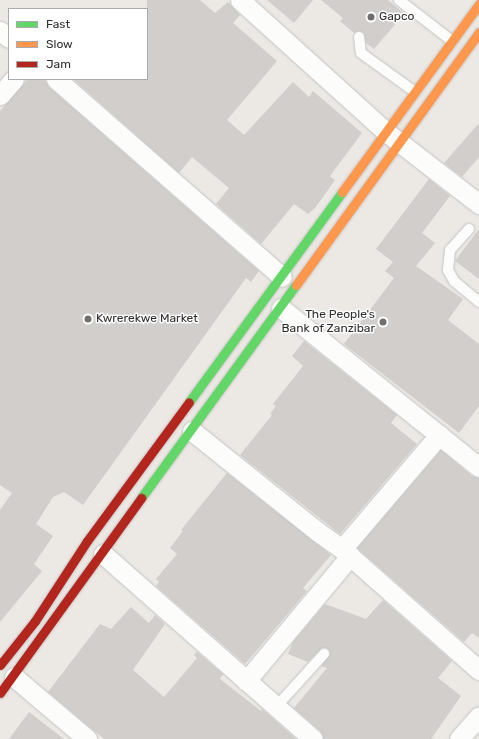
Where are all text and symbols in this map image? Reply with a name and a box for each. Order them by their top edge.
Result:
legend [8,8,148,80]
place label: Gapco [379,10,414,24]
marker: Gapco [366,12,376,22]
text: Fast [46,17,70,31]
text: Slow [46,37,73,51]
text: Jam [46,57,71,71]
place label: The People's Bank of Zanzibar [281,308,375,336]
place label: Kwrerekwe Market [96,312,198,326]
marker: Kwrerekwe Market [83,314,93,324]
marker: The People's Bank of Zanzibar [378,317,388,327]

